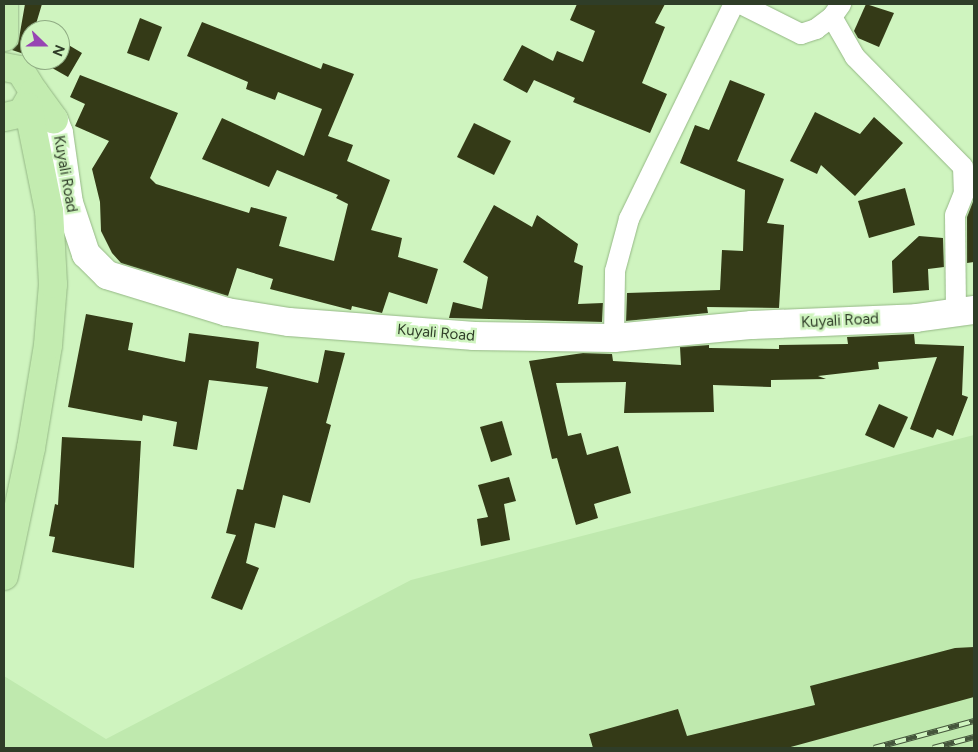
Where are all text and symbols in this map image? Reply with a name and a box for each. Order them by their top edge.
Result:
north arrow [20,20,70,70]
text: N [49,42,68,59]
street label: Kuyali Road [49,134,81,214]
street label: Kuyali Road [801,310,879,332]
street label: Kuyali Road [396,321,476,345]

